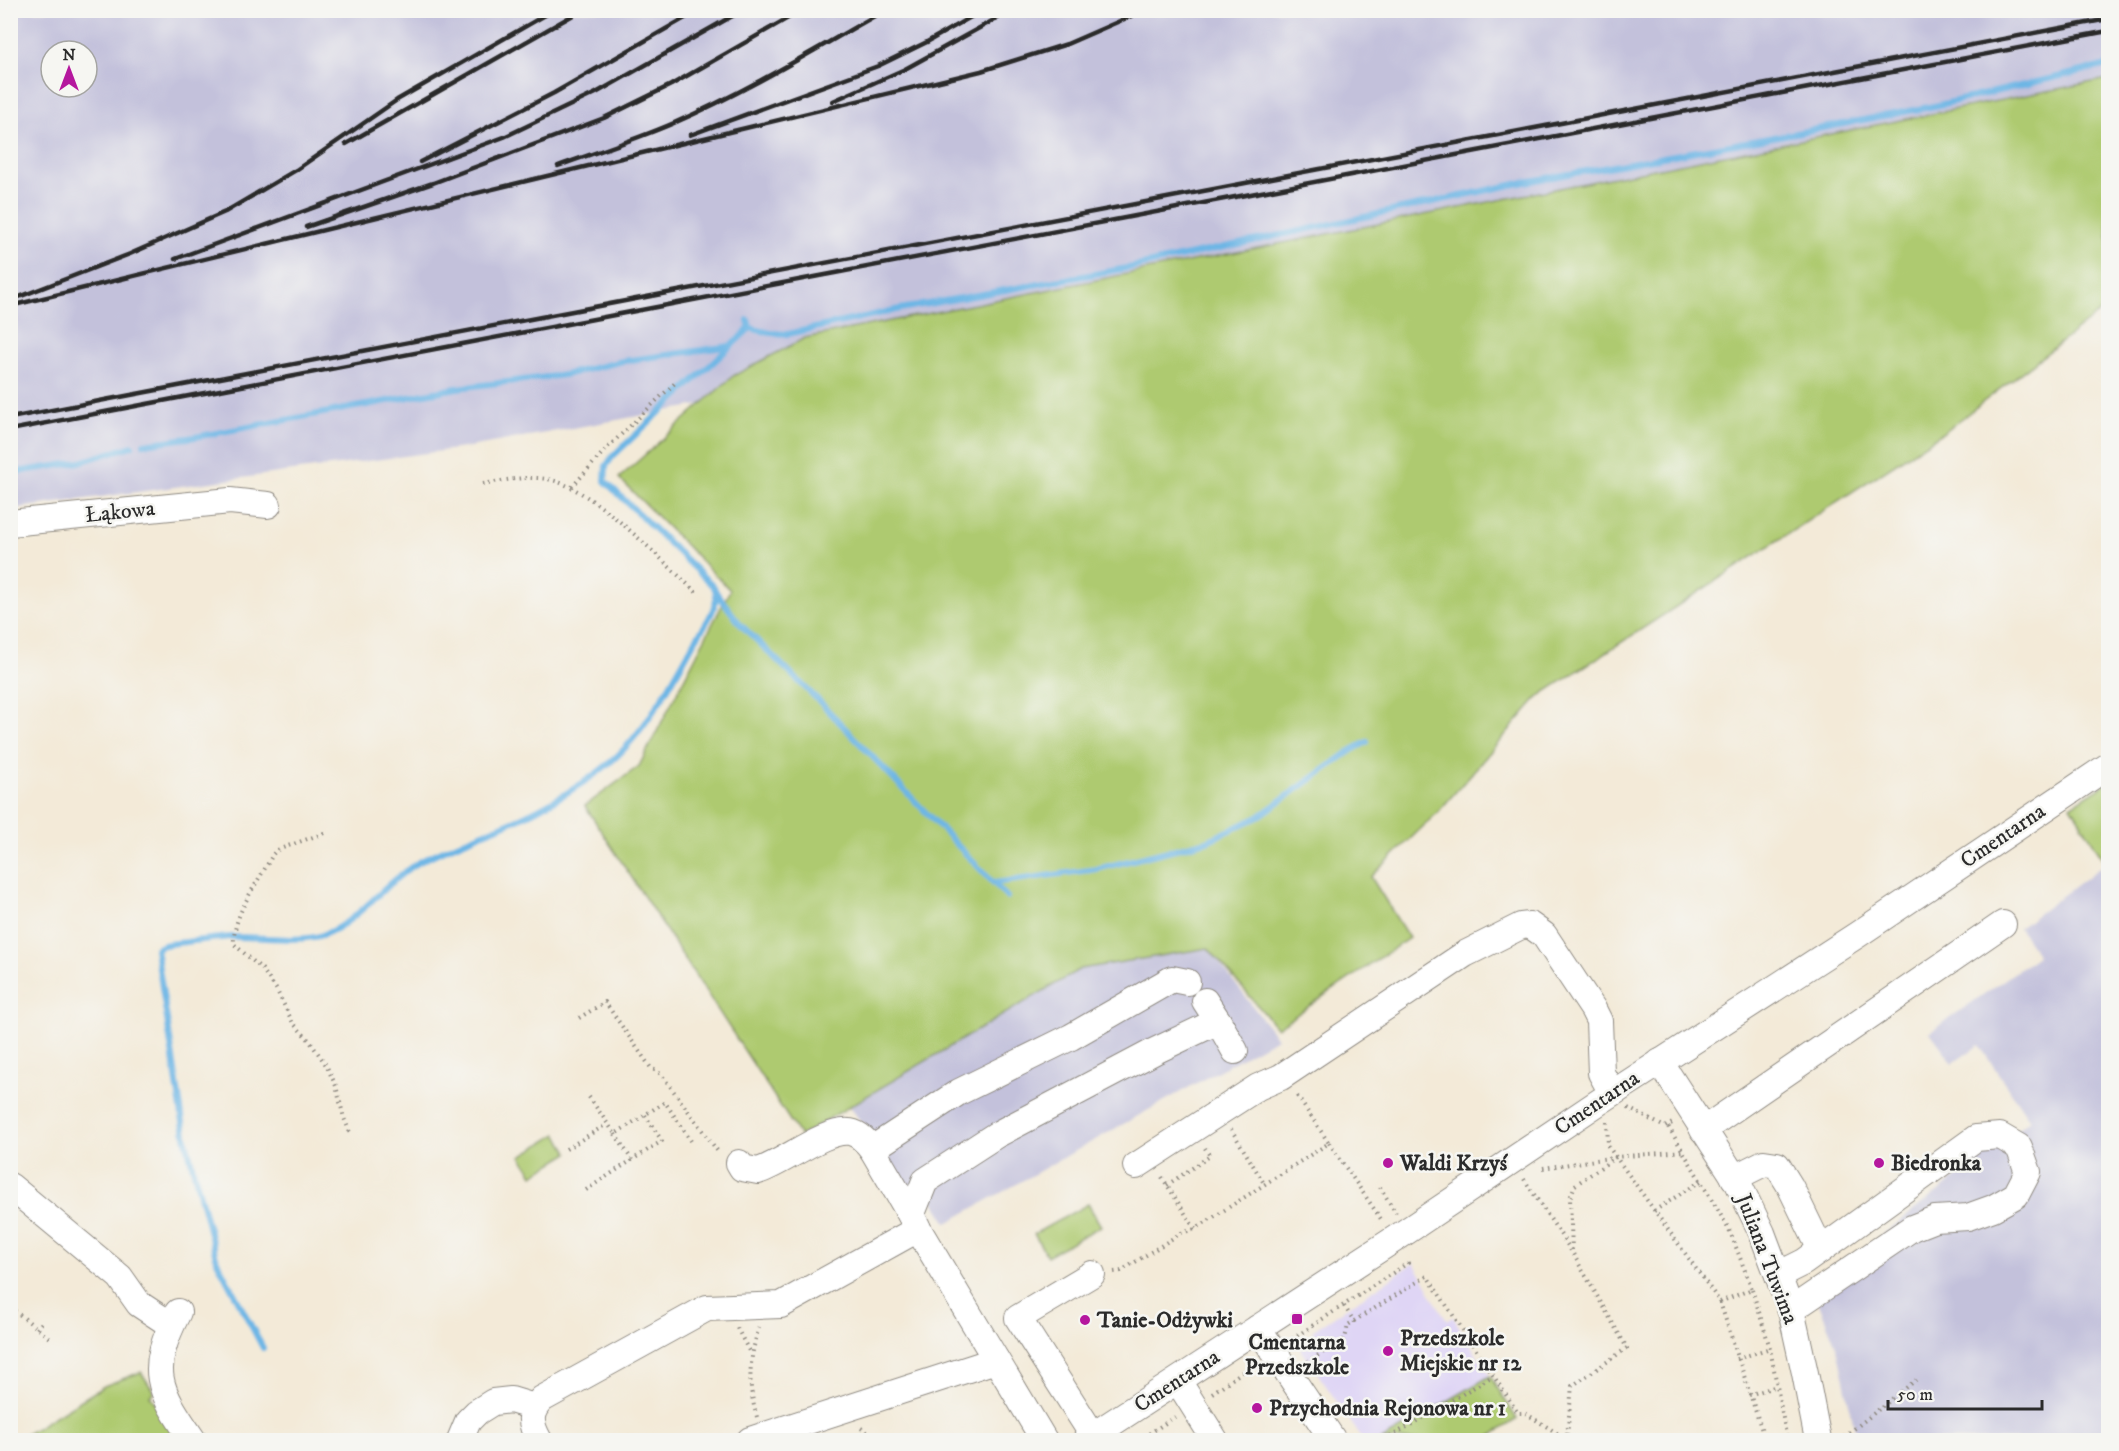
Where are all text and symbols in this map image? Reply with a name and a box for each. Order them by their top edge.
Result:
north arrow [39,39,99,99]
text: N [62,45,76,65]
street label: Łąkowa [84,495,157,529]
street label: Cmentarna [1955,797,2051,874]
street label: Cmentarna [1549,1064,1645,1141]
place label: Waldi Krzyś [1399,1150,1509,1177]
place label: Biedronka [1891,1150,1982,1177]
marker: Waldi Krzyś [1381,1156,1395,1170]
marker: Biedronka [1872,1156,1886,1170]
street label: Juliana Tuwima [1729,1188,1804,1329]
place label: Tanie-Odżywki [1096,1307,1233,1334]
marker: Cmentarna Przedszkole [1290,1312,1304,1326]
marker: Tanie-Odżywki [1078,1313,1092,1327]
place label: Przedszkole Miejskie nr 12 [1400,1325,1522,1378]
place label: Cmentarna Przedszkole [1245,1329,1349,1381]
street label: Cmentarna [1129,1343,1226,1419]
marker: Przedszkole Miejskie nr 12 [1381,1344,1395,1358]
scale bar [1888,1373,2042,1411]
text: 50 m [1897,1384,1933,1406]
place label: Przychodnia Rejonowa nr 1 [1269,1395,1506,1423]
marker: Przychodnia Rejonowa nr 1 [1250,1401,1264,1415]

